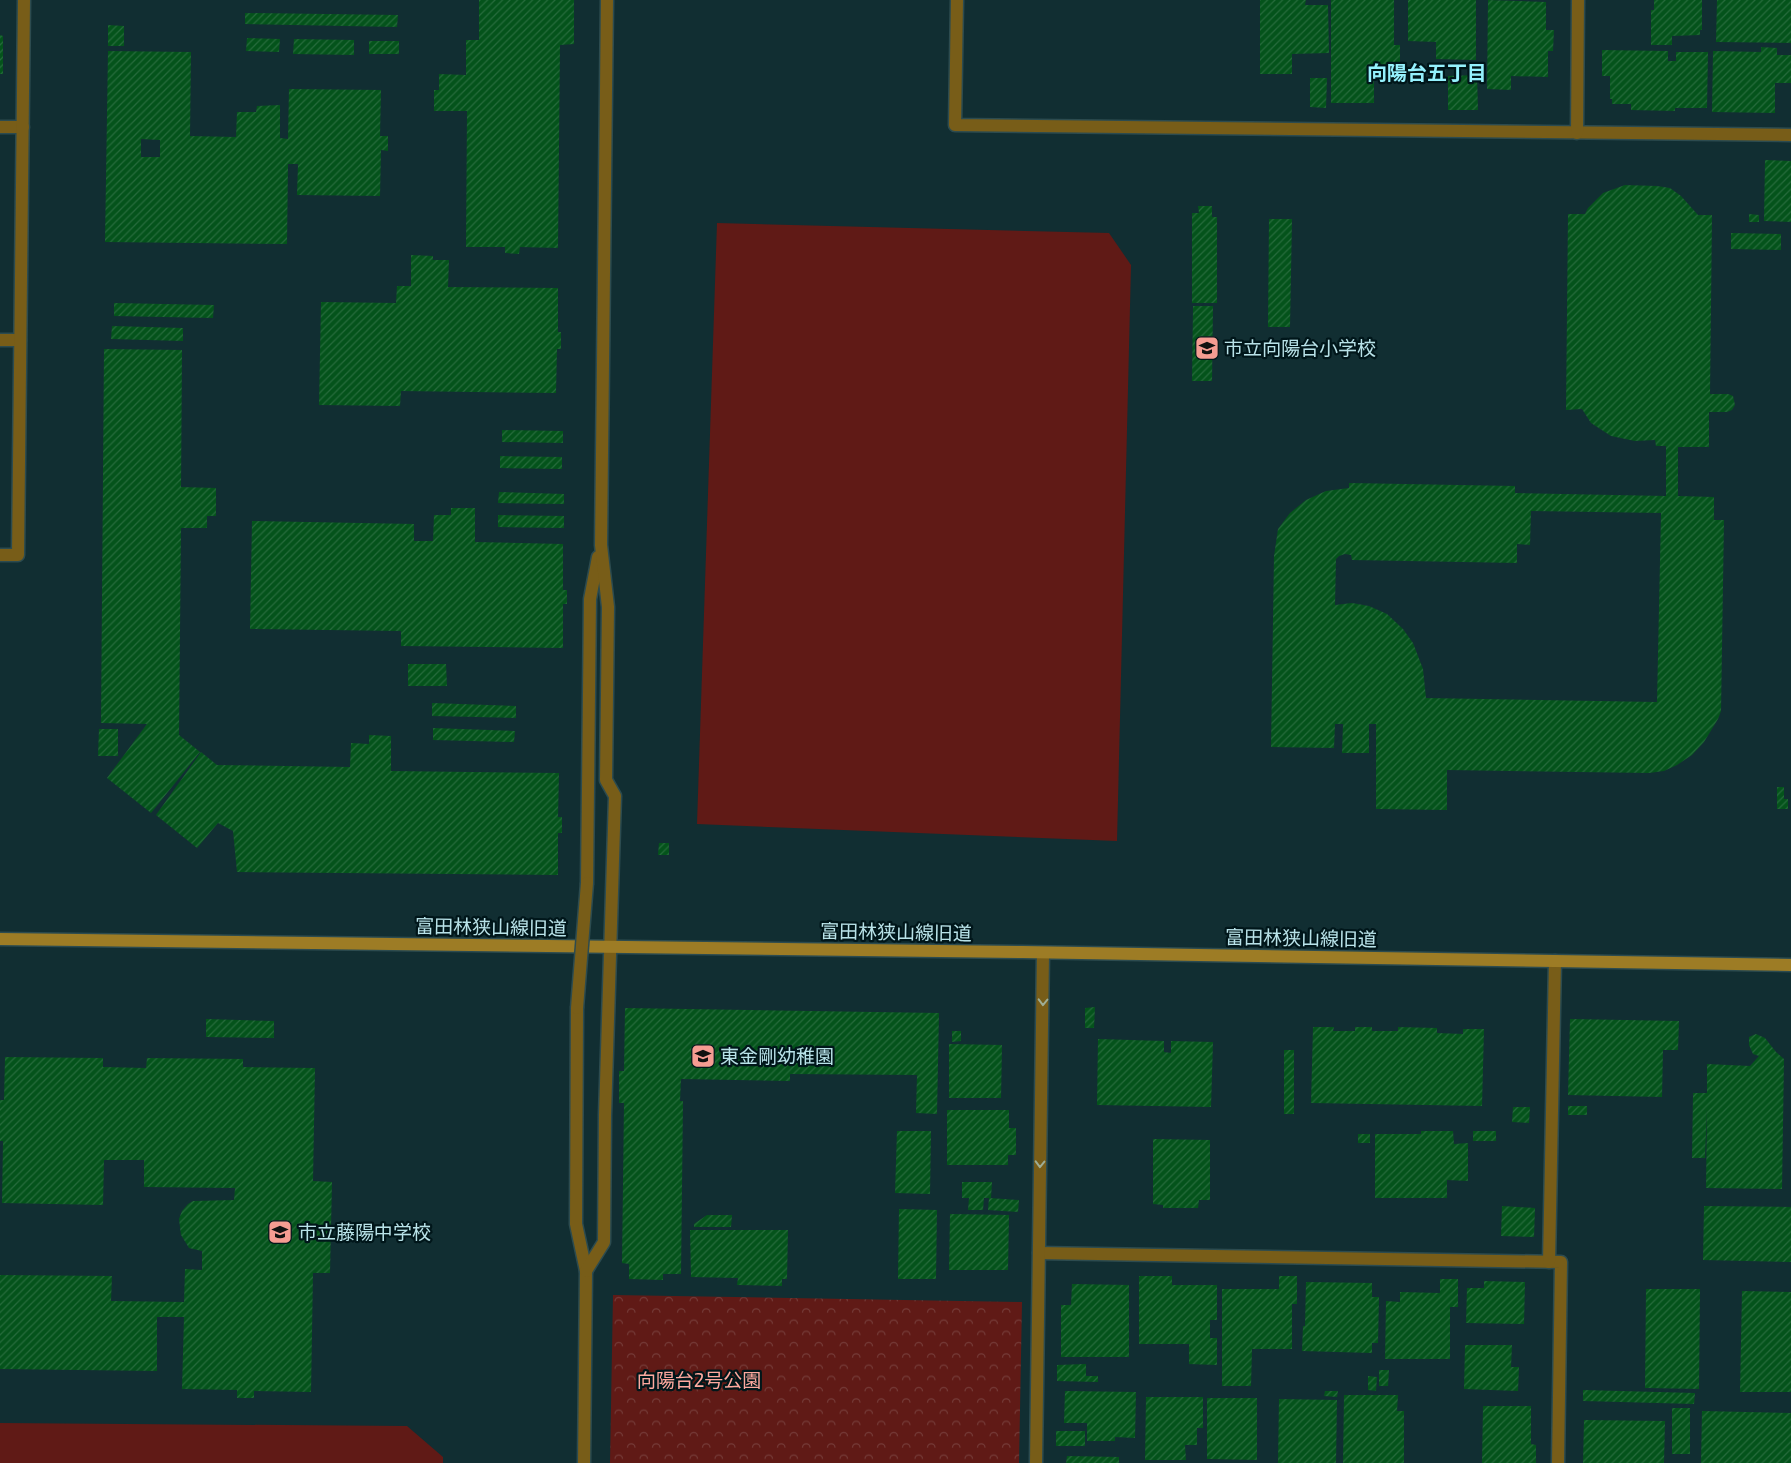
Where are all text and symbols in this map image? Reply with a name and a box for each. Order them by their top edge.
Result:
district label: 向陽台五丁目 [1367,60,1487,84]
school or university icon: 市立向陽台小学校 [1194,335,1220,361]
place label: 市立向陽台小学校 [1224,336,1376,359]
street label: 富田林狭山線旧道 [415,914,567,939]
street label: 富田林狭山線旧道 [820,919,972,944]
street label: 富田林狭山線旧道 [1225,925,1377,950]
one-way arrow [1037,998,1048,1006]
school or university icon: 東金剛幼稚園 [690,1043,716,1069]
place label: 東金剛幼稚園 [720,1044,834,1067]
one-way arrow [1035,1160,1045,1168]
school or university icon: 市立藤陽中学校 [267,1219,293,1245]
place label: 市立藤陽中学校 [298,1220,431,1243]
park label: 向陽台2号公園 [637,1368,761,1391]

